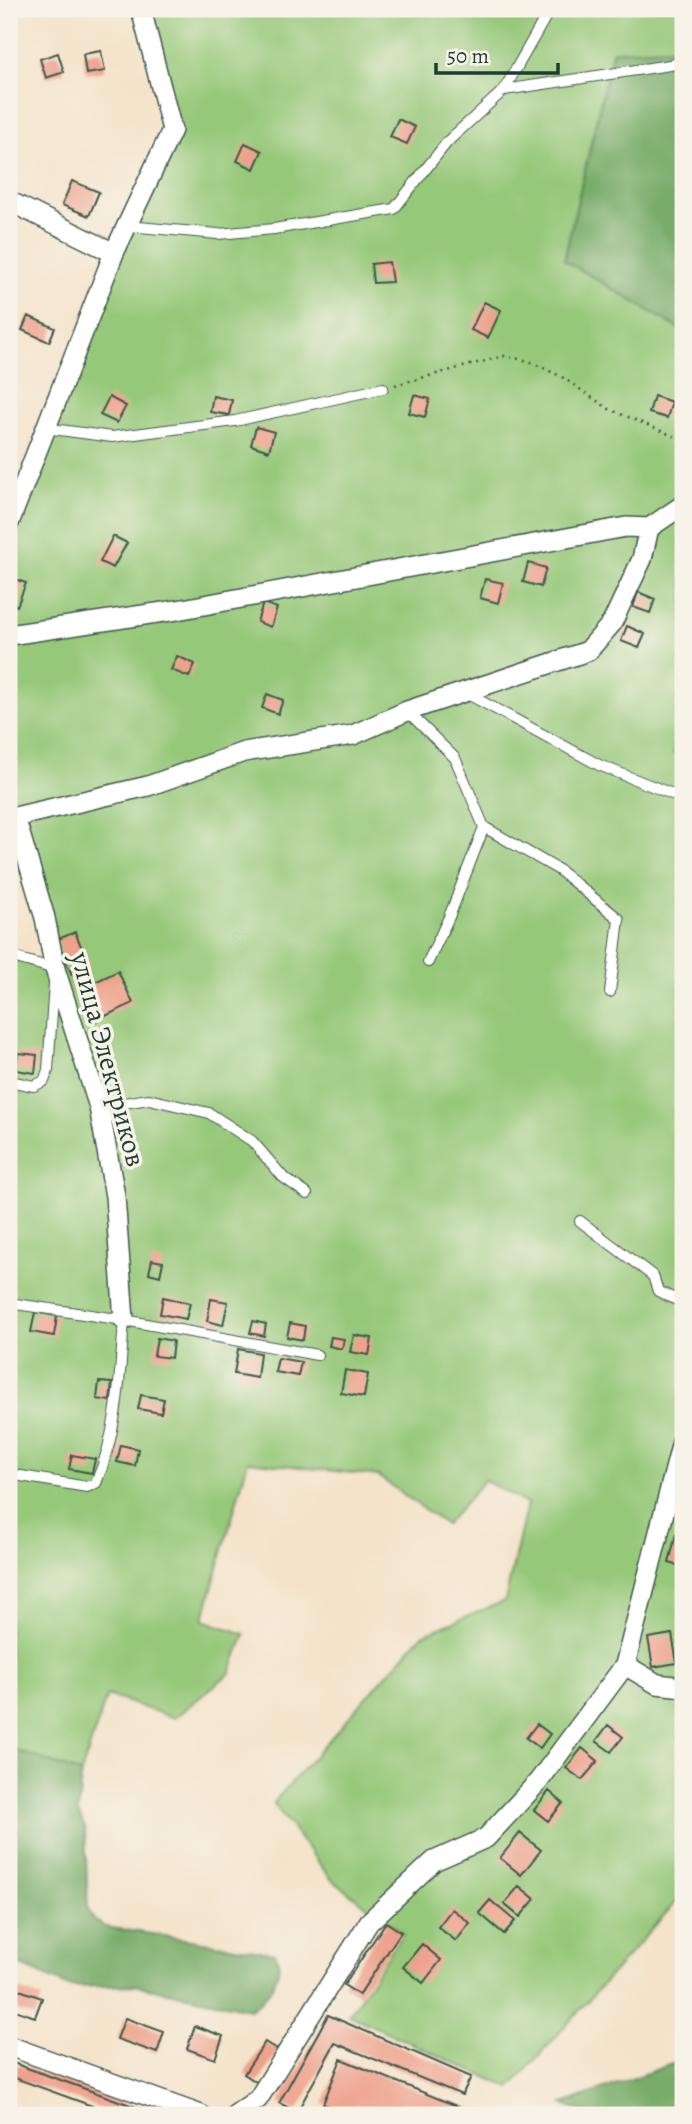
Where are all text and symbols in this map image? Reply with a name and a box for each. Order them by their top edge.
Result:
scale bar [436,32,559,76]
text: 50 m [447,42,489,70]
street label: улица Электриков [61,947,155,1171]

